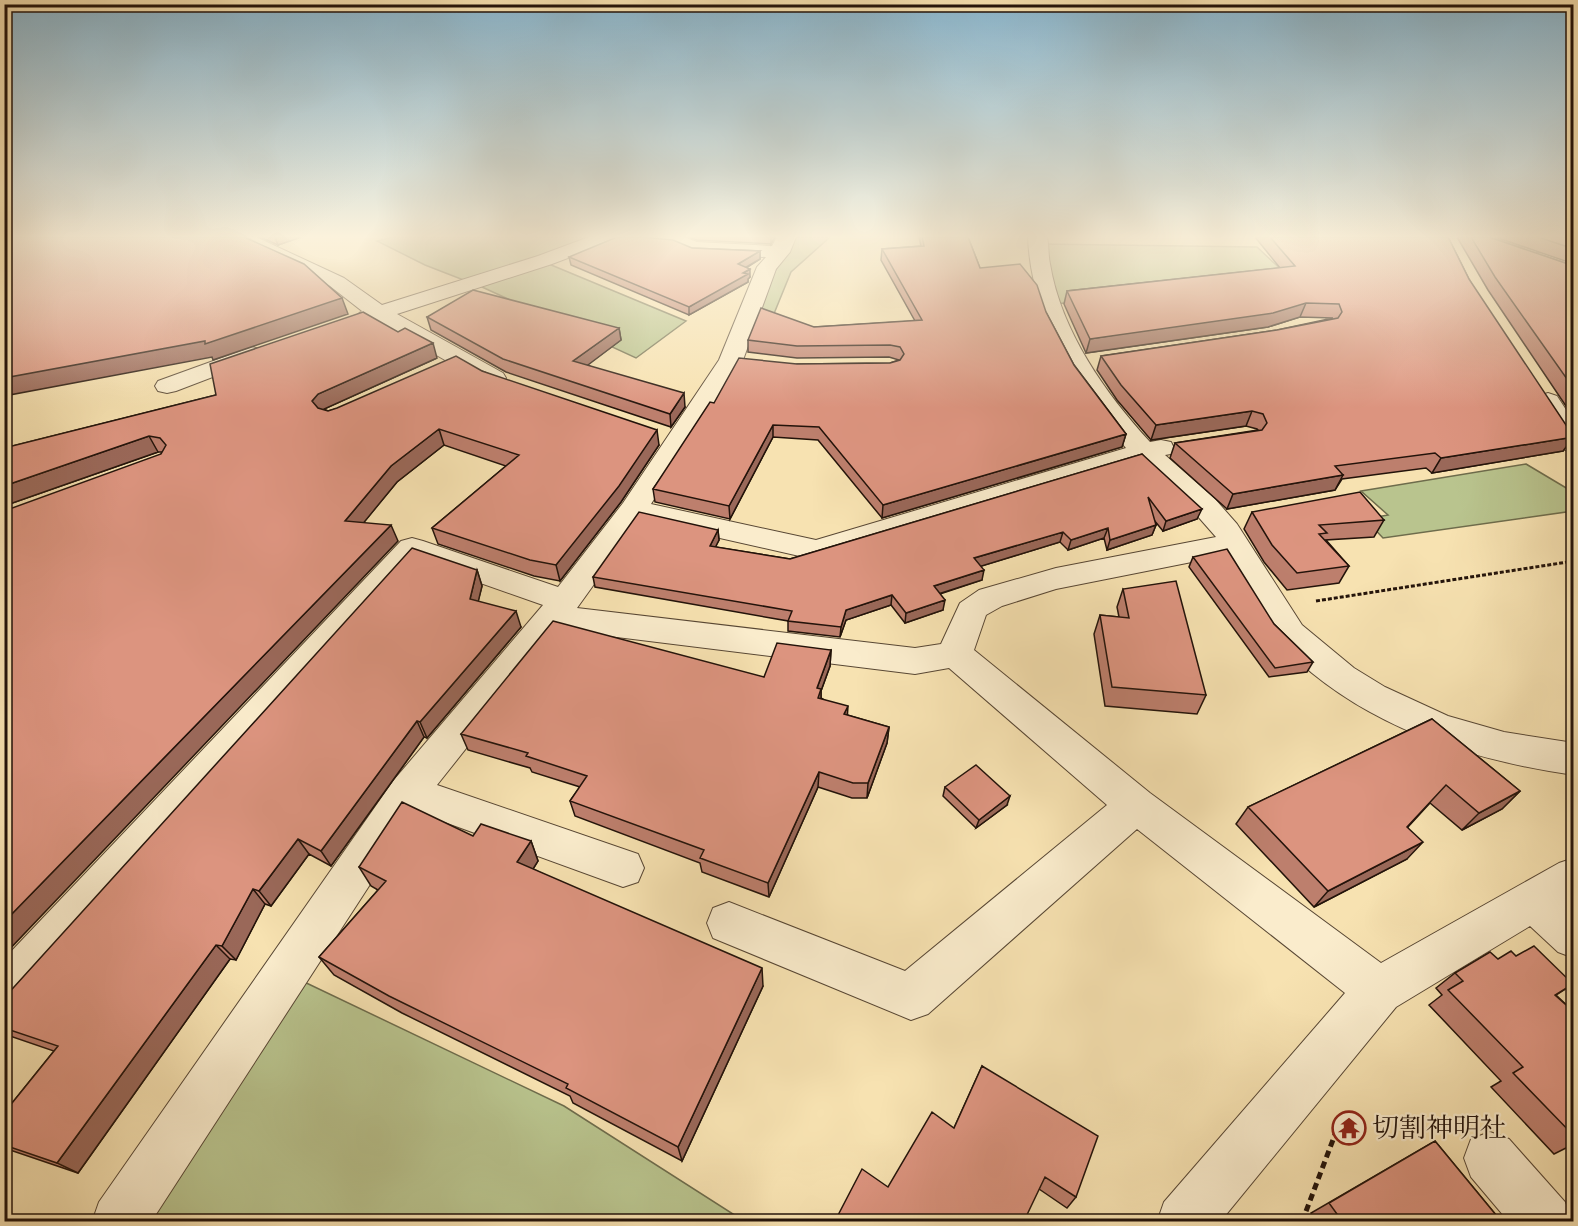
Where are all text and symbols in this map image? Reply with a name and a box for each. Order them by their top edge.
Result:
temple icon: 切割神明社 [1331,1110,1367,1146]
place label: 切割神明社 [1372,1112,1507,1145]

